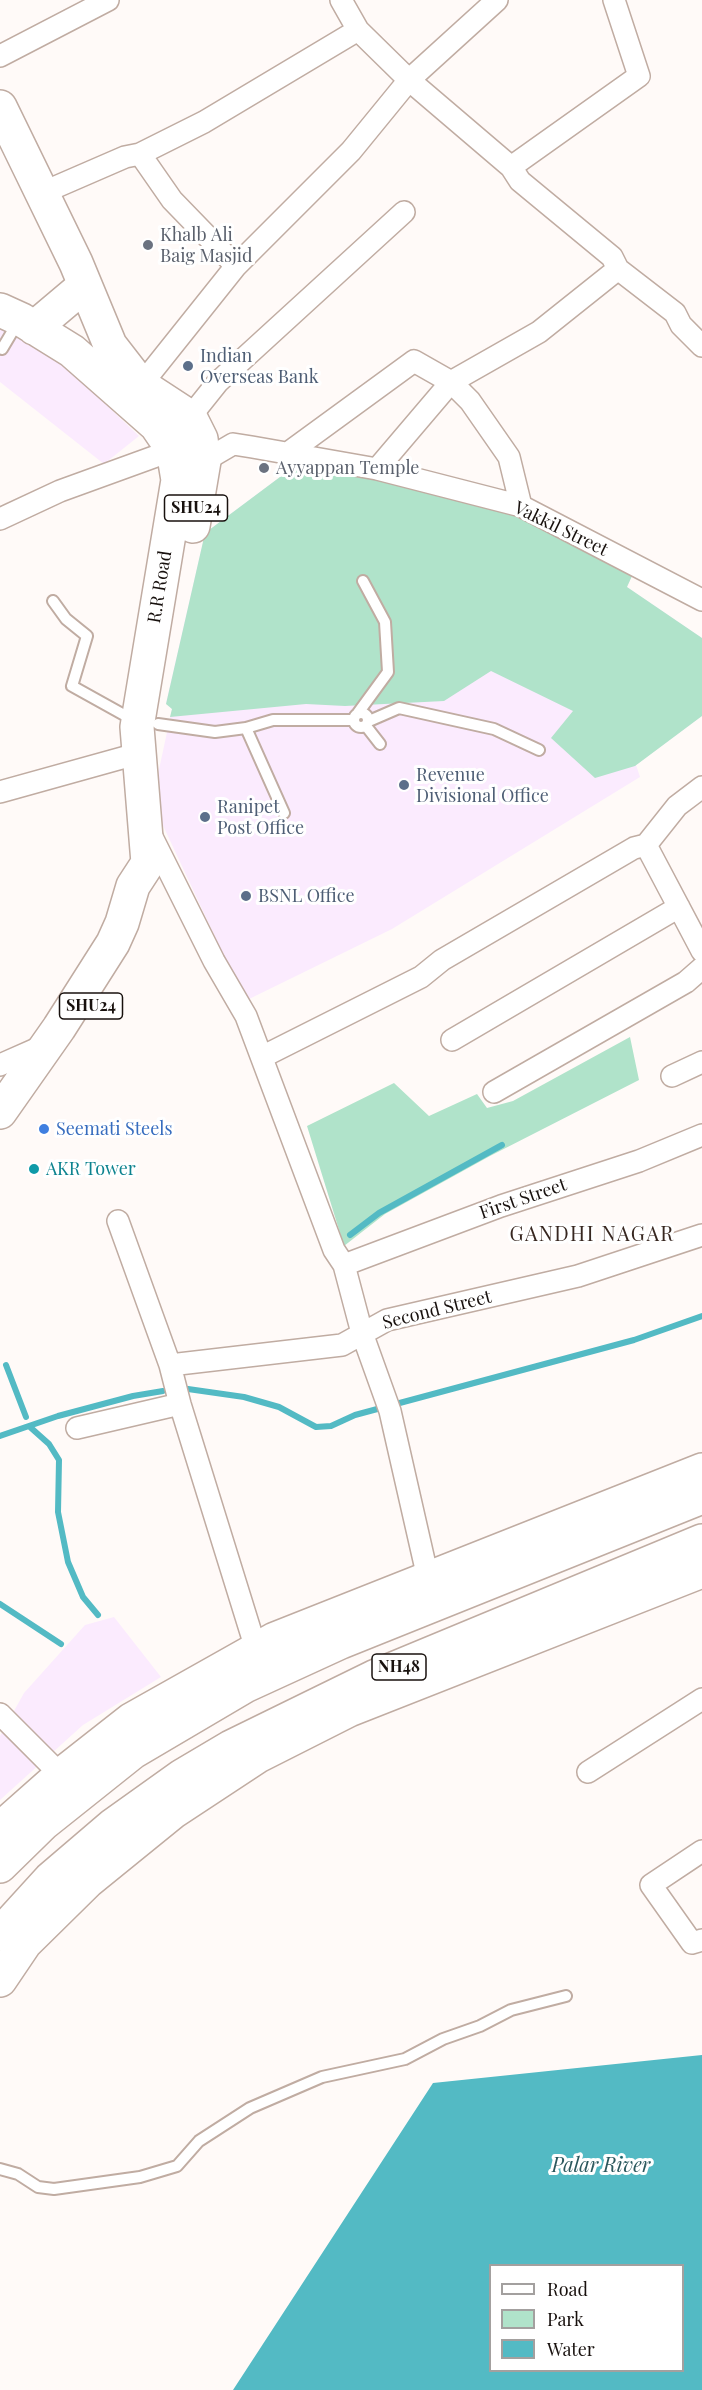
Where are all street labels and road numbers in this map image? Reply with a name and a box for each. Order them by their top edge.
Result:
road number: SHU24 [164,495,228,521]
street label: Vakkil Street [511,497,611,561]
street label: R.R Road [144,549,176,625]
road number: SHU24 [60,993,122,1019]
street label: First Street [477,1174,569,1224]
street label: Second Street [380,1286,494,1334]
road number: NH48 [372,1654,426,1680]

